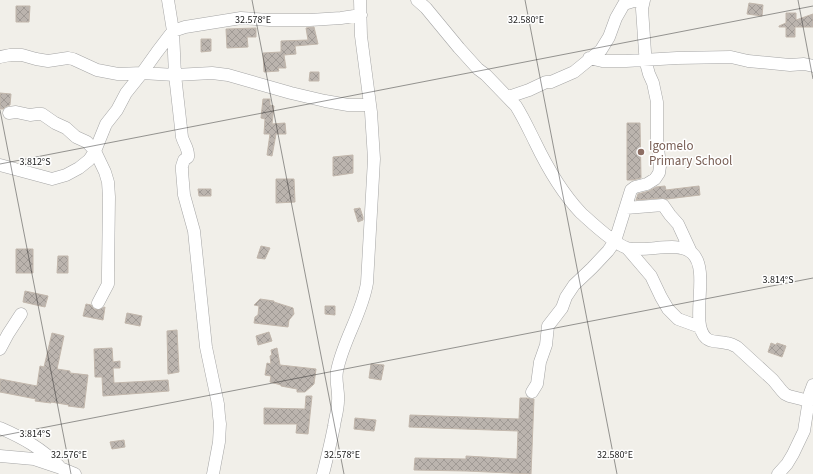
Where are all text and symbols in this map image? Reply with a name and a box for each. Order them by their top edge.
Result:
text: 32.578°E [235,13,271,27]
text: 32.580°E [508,13,544,27]
place label: Igomelo Primary School [649,137,732,170]
marker: Igomelo Primary School [636,147,646,157]
text: 3.812°S [19,155,51,169]
text: 3.814°S [762,273,794,287]
text: 3.814°S [19,427,51,441]
text: 32.576°E [51,448,87,462]
text: 32.578°E [324,448,360,462]
text: 32.580°E [597,448,633,462]

